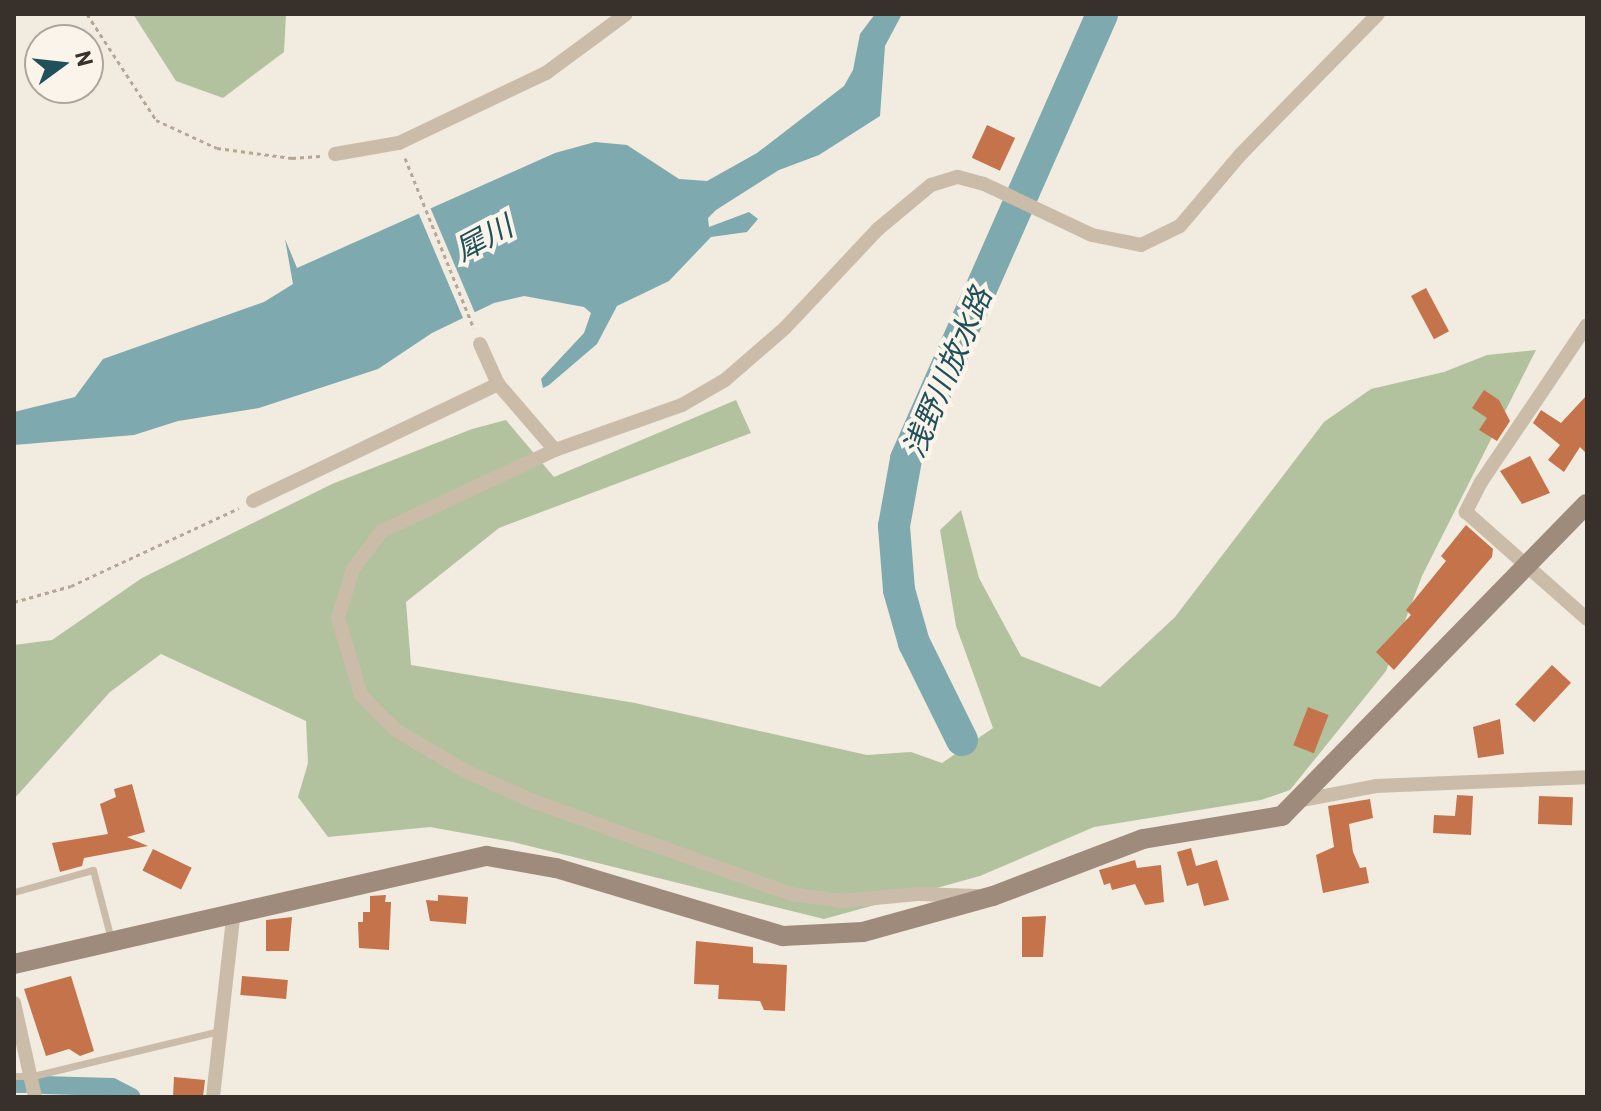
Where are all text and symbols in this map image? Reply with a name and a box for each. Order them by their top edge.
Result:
north arrow [24,24,104,104]
text: N [71,48,100,69]
water label: 犀川 [448,207,518,267]
water label: 浅野川放水路 [894,282,998,462]

